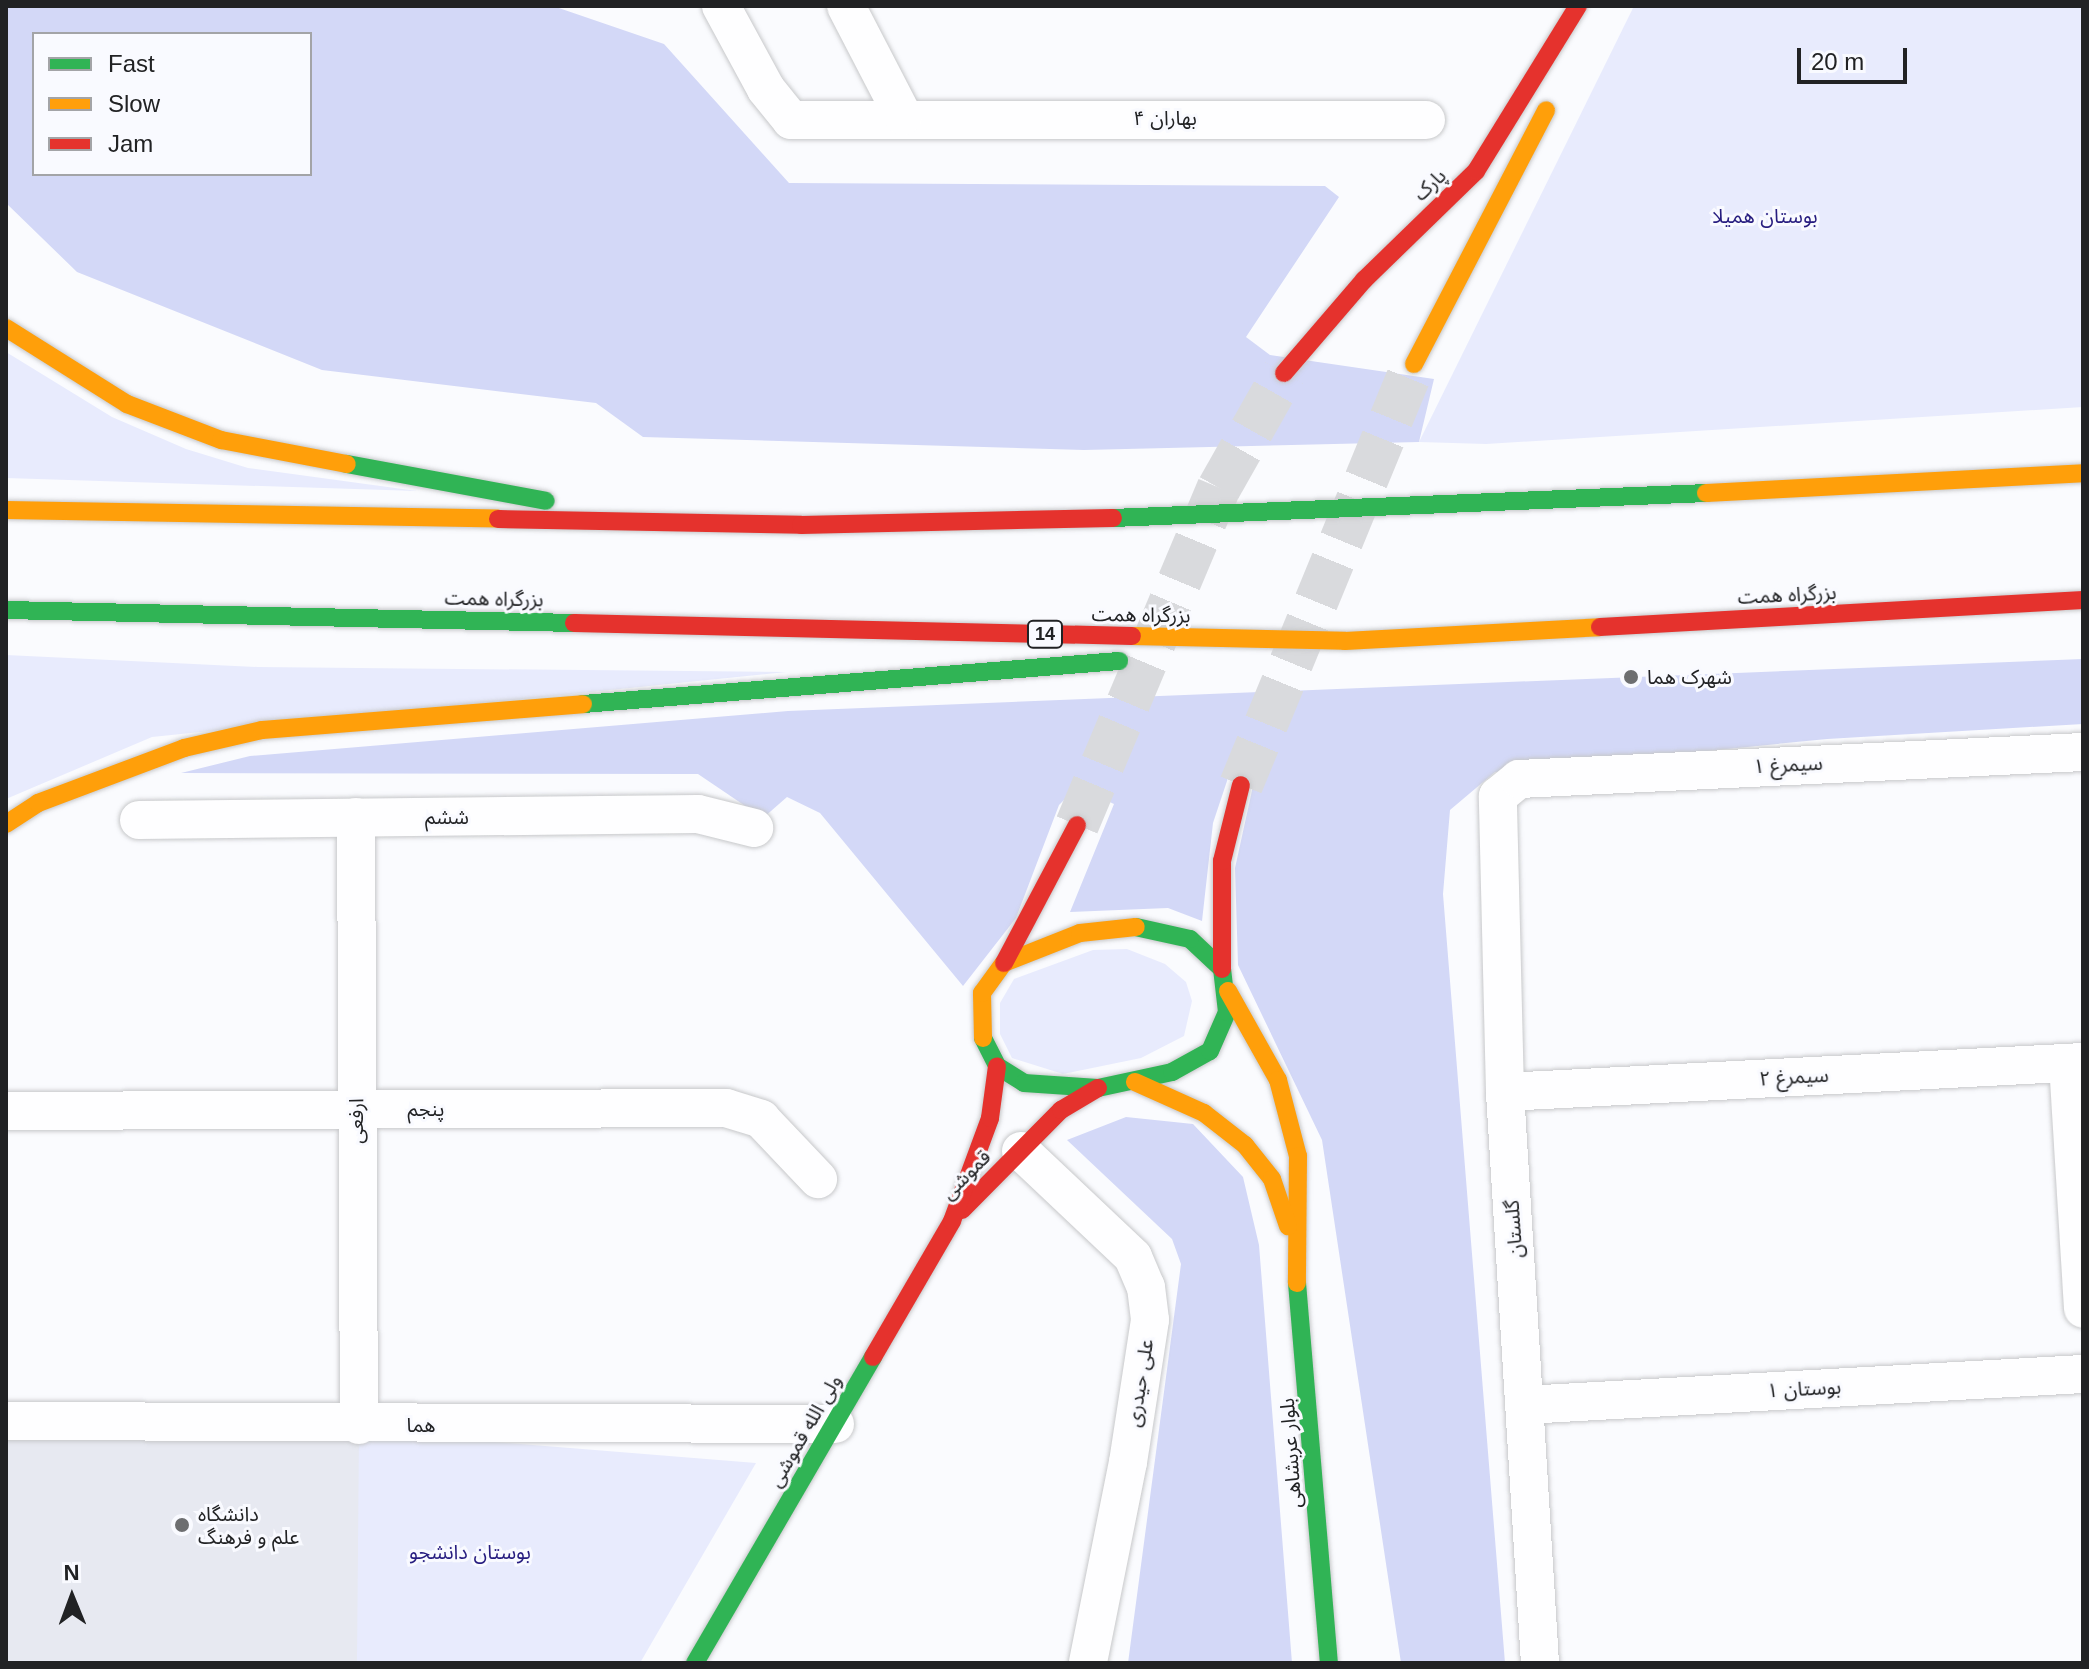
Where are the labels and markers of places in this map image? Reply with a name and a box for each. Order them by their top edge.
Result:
place label: شهرک هما [1647,665,1732,689]
marker: شهرک هما [1622,668,1640,686]
place label: دانشگاه علم و فرهنگ [198,1502,299,1549]
marker: دانشگاه علم و فرهنگ [173,1516,191,1534]

